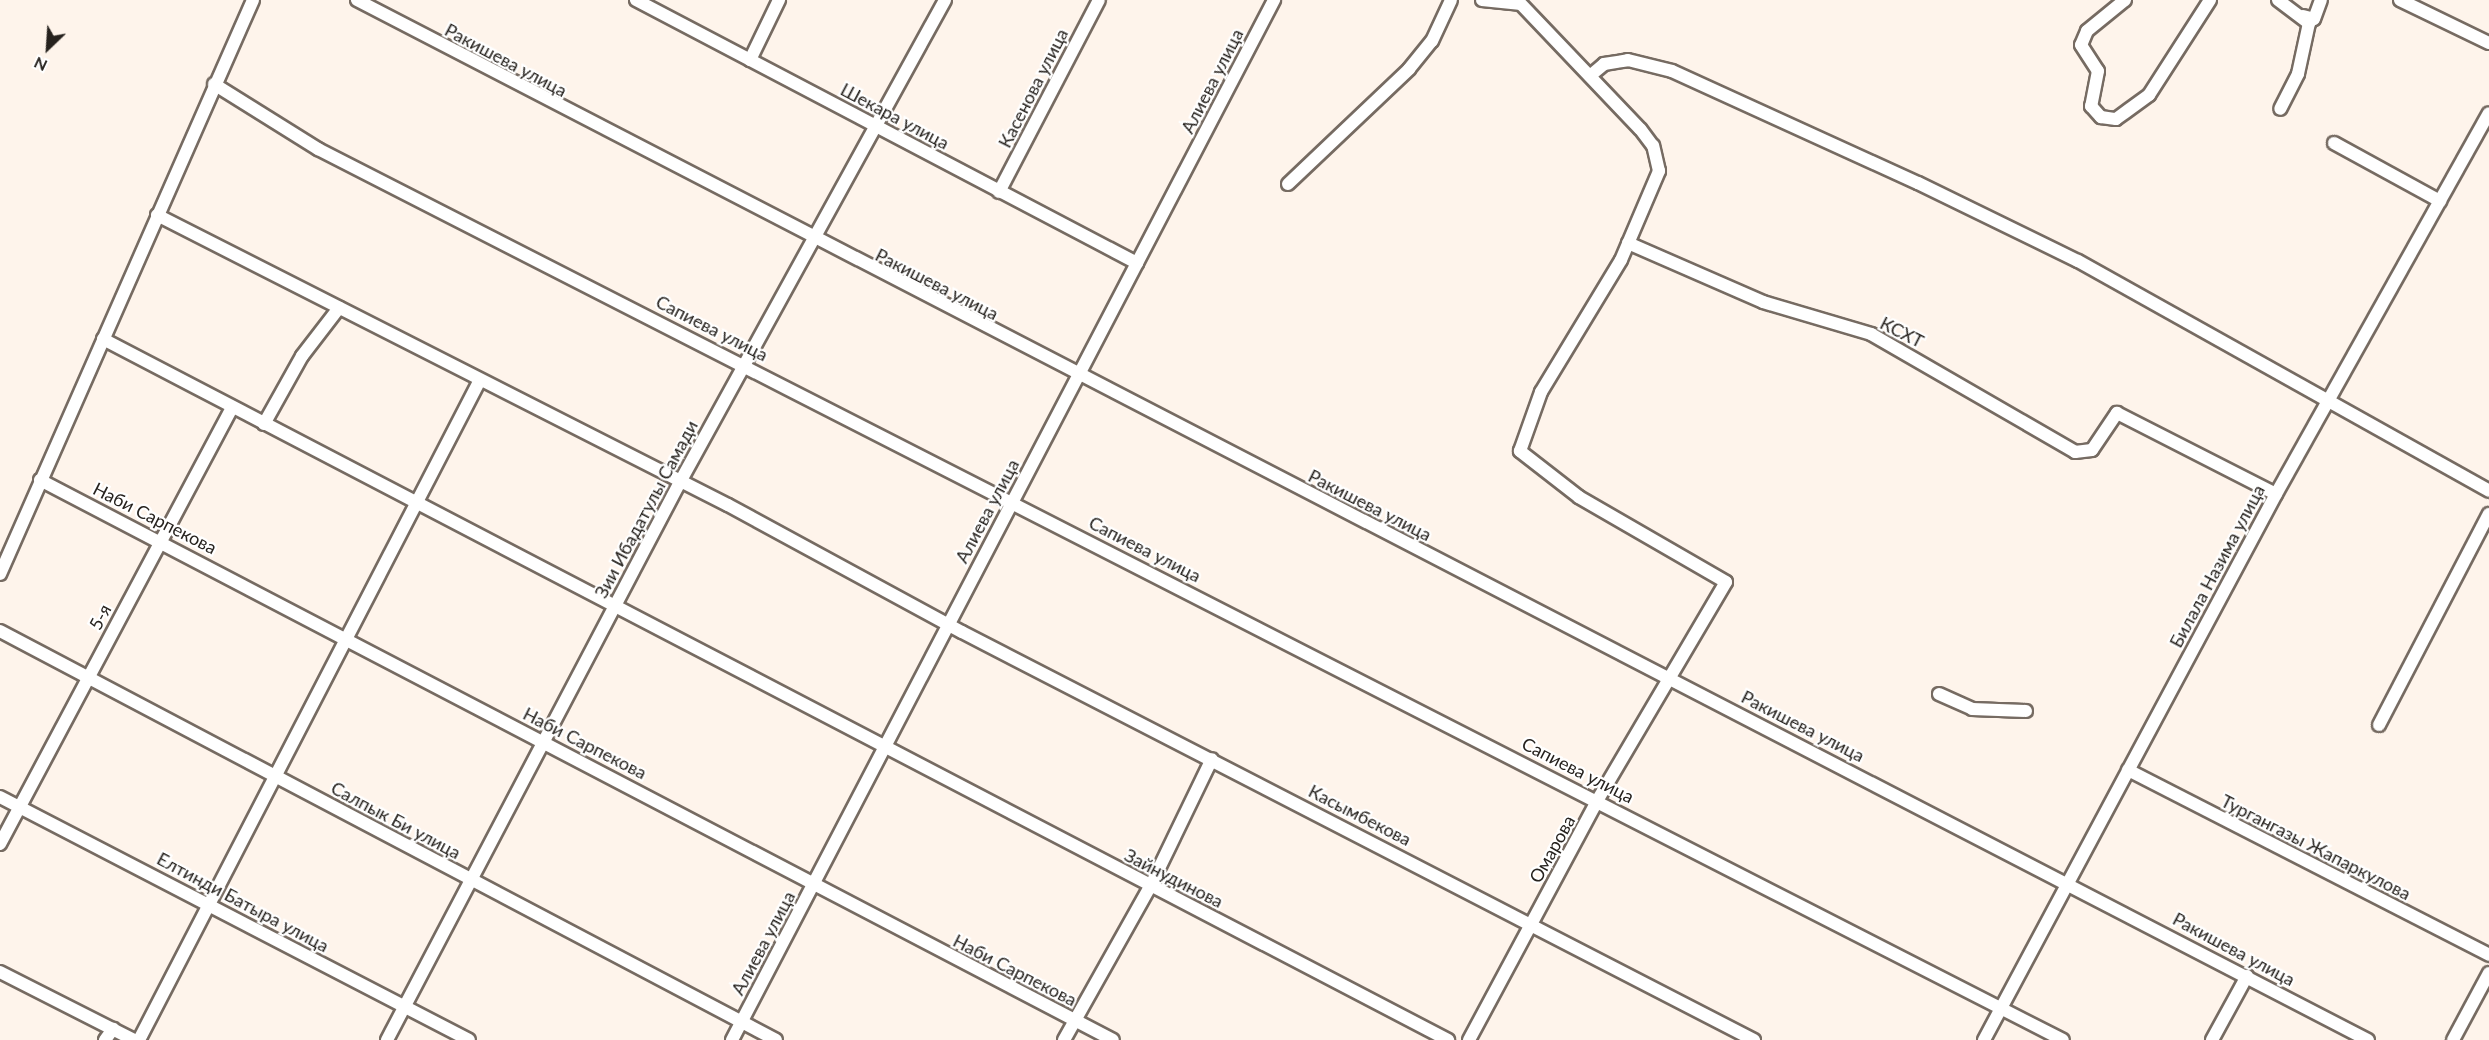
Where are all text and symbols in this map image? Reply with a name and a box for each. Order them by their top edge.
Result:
north arrow [18,18,78,78]
street label: Ракишева улица [441,19,571,101]
street label: Касенова улица [994,25,1072,151]
street label: Алиева улица [1176,25,1248,137]
text: N [31,54,50,76]
street label: Шекара улица [837,78,953,154]
street label: Ракишева улица [872,244,1002,324]
street label: Сапиева улица [652,291,772,365]
street label: КСХТ [1877,312,1927,352]
street label: Зии Ибадатулы Самади [590,416,702,602]
street label: Алиева улица [951,455,1023,567]
street label: Ракишева улица [1305,465,1435,545]
street label: Наби Сарпекова [90,478,220,558]
street label: Билала Назима улица [2165,481,2269,651]
street label: Сапиева улица [1085,512,1205,586]
street label: 5-я [84,600,116,634]
street label: Ракишева улица [1738,686,1868,766]
street label: Наби Сарпекова [520,703,650,783]
street label: Сапиева улица [1518,733,1638,807]
street label: Салпык Би улица [328,777,464,863]
street label: Касымбекова [1305,780,1415,850]
street label: Тургангазы Жапаркулова [2218,790,2414,904]
street label: Омарова [1525,811,1579,887]
street label: Зайнудинова [1121,844,1227,912]
street label: Елтинди Батыра улица [153,848,333,956]
street label: Алиева улица [727,887,799,999]
street label: Ракишева улица [2169,908,2299,990]
street label: Наби Сарпекова [950,930,1080,1010]

